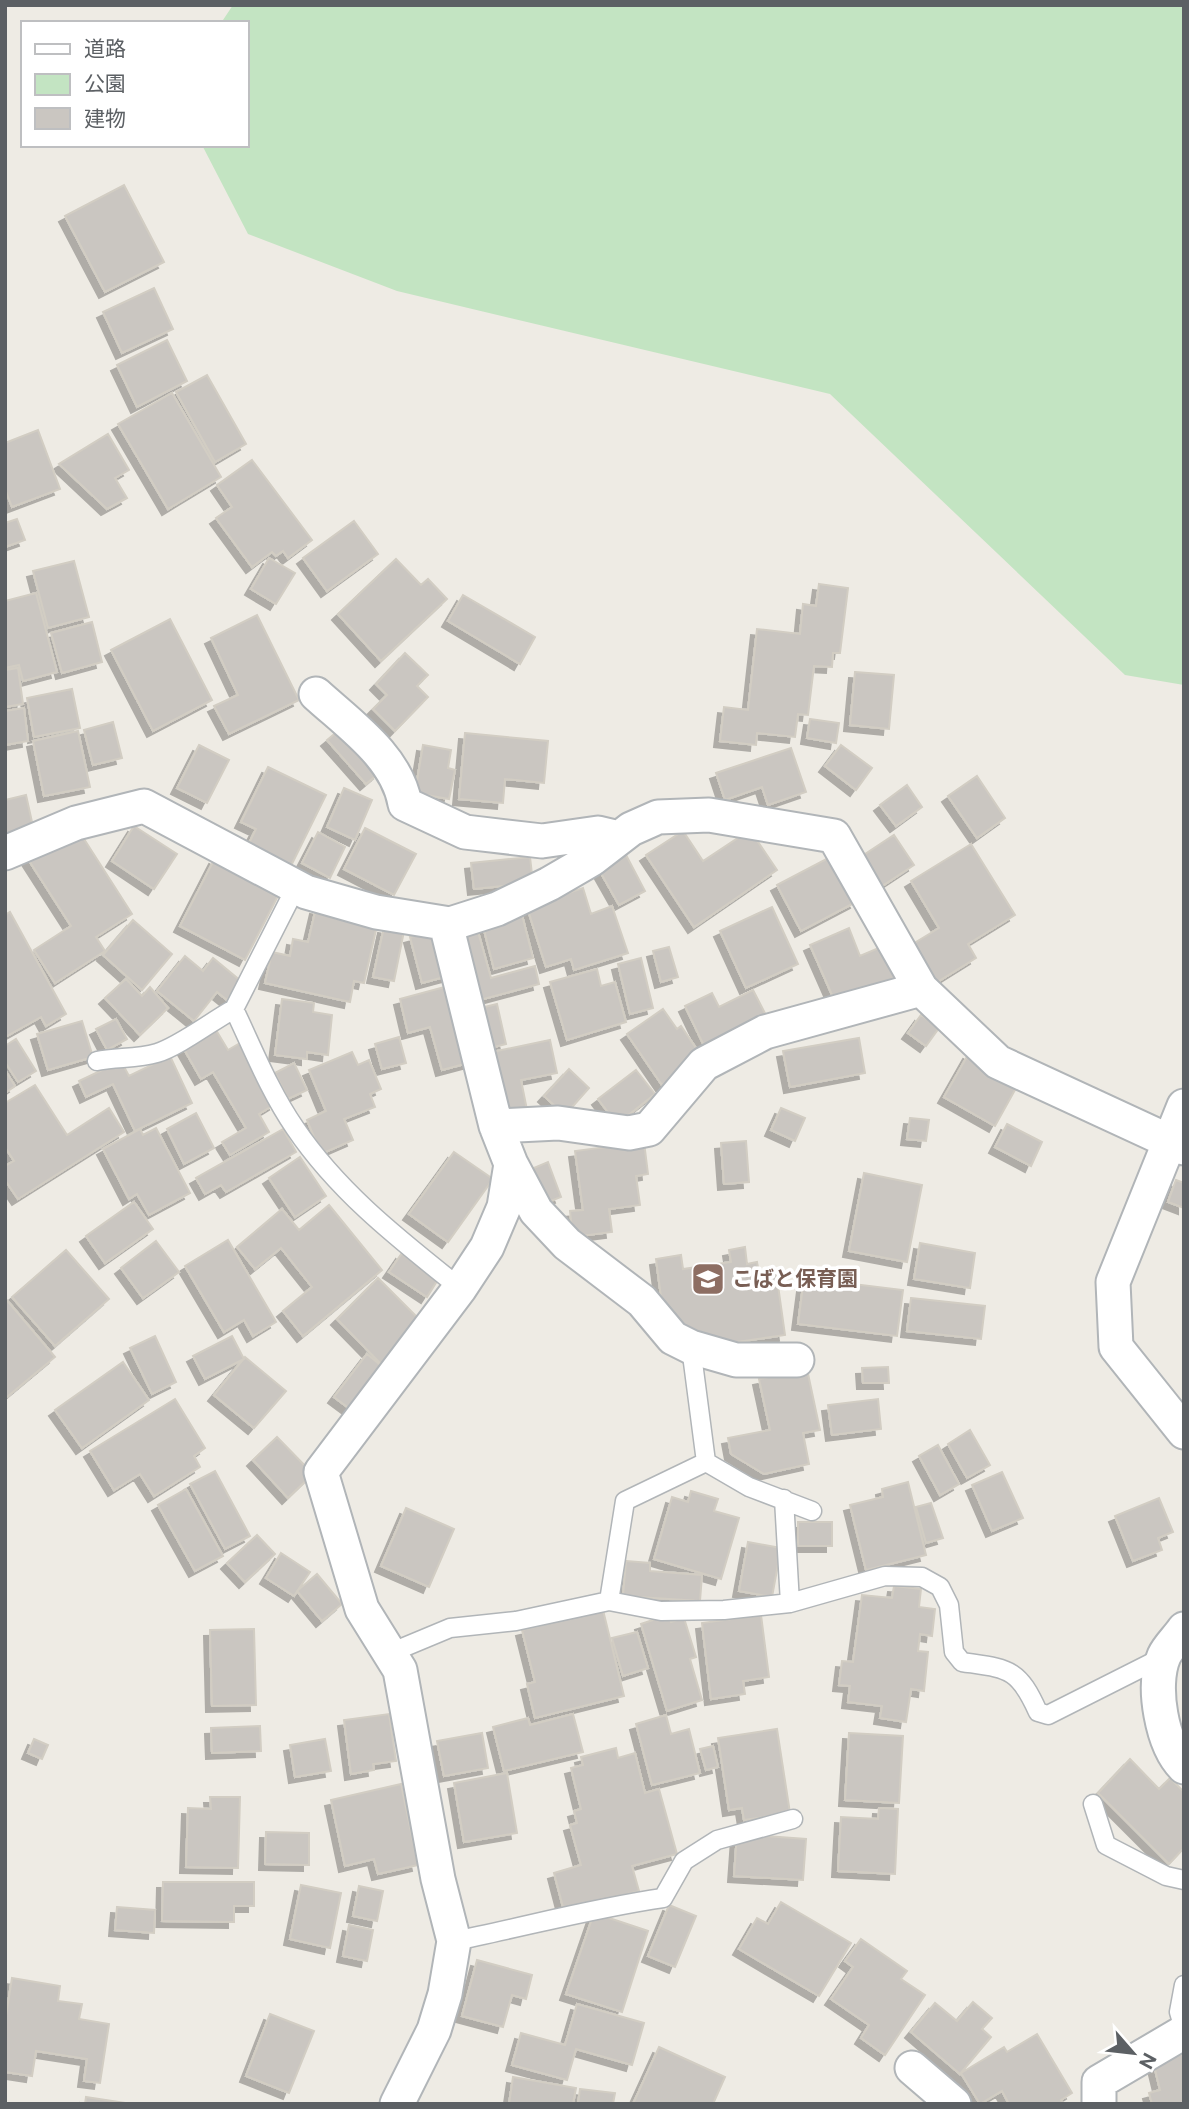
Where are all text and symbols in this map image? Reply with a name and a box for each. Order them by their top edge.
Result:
legend [21,21,248,147]
text: 道路 [84,36,126,61]
text: 公園 [84,71,126,96]
text: 建物 [84,106,126,131]
school or university icon: こばと保育園 [689,1260,727,1298]
place label: こばと保育園 [732,1266,858,1291]
north arrow [1098,2018,1168,2088]
text: N [1135,2049,1161,2073]

